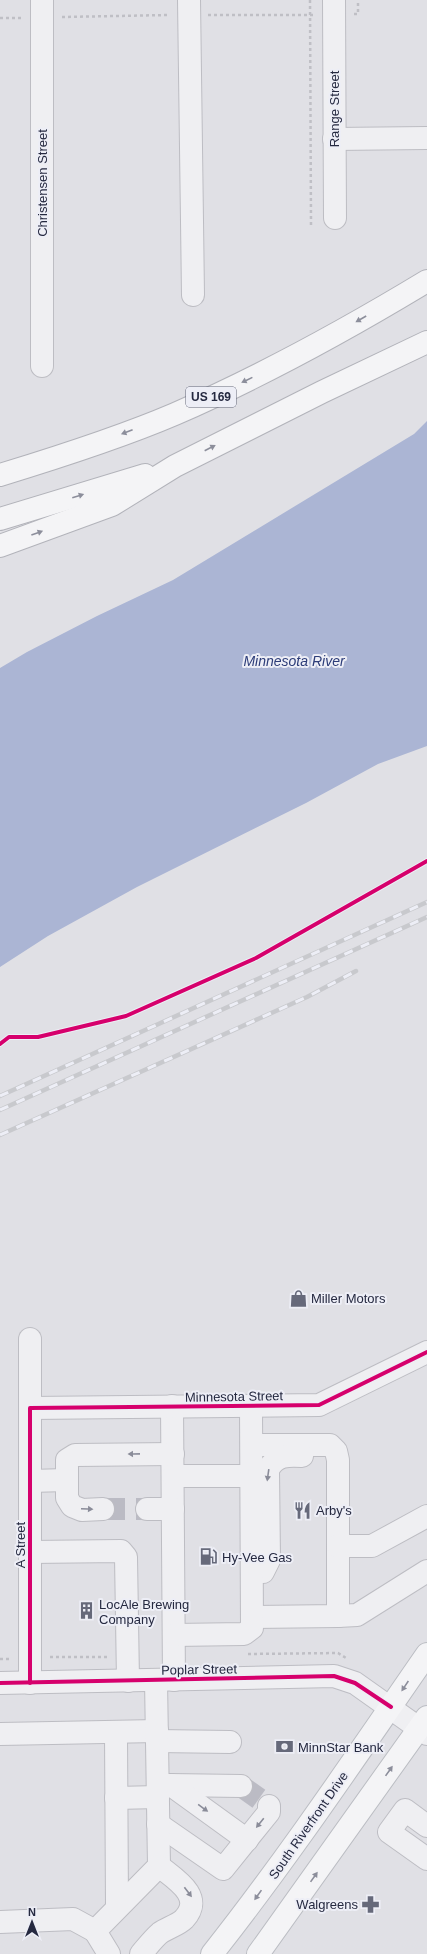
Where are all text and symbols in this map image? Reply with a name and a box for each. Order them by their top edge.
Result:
street label: Range Street [327,70,342,147]
street label: Christensen Street [35,129,50,237]
one-way arrow [355,316,367,323]
one-way arrow [241,377,252,384]
road number: US 169 [186,387,236,407]
one-way arrow [121,429,133,435]
one-way arrow [204,445,216,451]
one-way arrow [72,493,84,499]
one-way arrow [31,529,43,535]
water label: Minnesota River [243,653,346,669]
shop icon: Miller Motors [288,1288,308,1308]
place label: Miller Motors [311,1291,386,1306]
street label: Minnesota Street [185,1388,284,1405]
one-way arrow [127,1451,140,1457]
one-way arrow [265,1469,271,1481]
restaurant icon: Arby's [293,1500,313,1520]
place label: Arby's [316,1503,352,1518]
one-way arrow [81,1506,94,1512]
street label: A Street [13,1521,28,1568]
fuel station icon: Hy-Vee Gas [199,1547,219,1567]
place label: Hy-Vee Gas [222,1550,293,1565]
place label: LocAle Brewing Company [99,1597,189,1627]
building icon: LocAle Brewing Company [76,1601,96,1621]
street label: Poplar Street [161,1661,237,1678]
one-way arrow [401,1681,409,1691]
bank icon: MinnStar Bank [275,1737,295,1757]
place label: MinnStar Bank [298,1740,384,1755]
one-way arrow [385,1766,393,1776]
street label: South Riverfront Drive [266,1769,351,1882]
one-way arrow [197,1804,208,1812]
one-way arrow [256,1818,265,1829]
one-way arrow [310,1872,318,1882]
one-way arrow [184,1887,192,1898]
one-way arrow [254,1890,262,1900]
pharmacy icon: Walgreens [361,1894,381,1914]
place label: Walgreens [296,1897,358,1912]
north arrow [12,1902,52,1942]
text: N [28,1906,36,1918]

